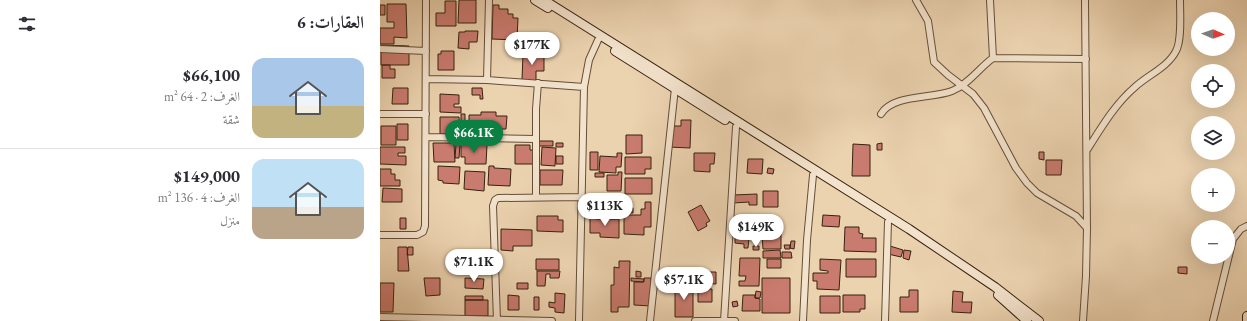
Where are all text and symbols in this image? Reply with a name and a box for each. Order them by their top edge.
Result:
text: العقارات: 6 [297,11,364,33]
north arrow [1191,12,1235,56]
map controls [1191,12,1235,264]
icon: filters [16,13,38,35]
pin: $177K [504,32,560,66]
text: $177K [514,36,550,53]
text: $66,100 [183,64,240,86]
button: locate [1191,64,1235,108]
icon: home [284,74,332,122]
text: الغرف: 2 · 64 m² [164,88,240,105]
text: شقة [223,111,240,128]
button: layers [1191,116,1235,160]
pin: $66.1K [441,120,507,154]
text: $66.1K [454,124,494,141]
text: $149,000 [174,165,240,187]
button: + [1191,168,1235,212]
icon: home [284,175,332,223]
text: الغرف: 4 · 136 m² [158,189,240,206]
pin: $113K [577,193,633,227]
text: $113K [587,197,623,214]
text: منزل [220,212,240,229]
pin: $149K [728,214,784,248]
text: $149K [738,218,774,235]
button: − [1191,220,1235,264]
pin: $71.1K [441,249,507,283]
text: $71.1K [454,253,494,270]
pin: $57.1K [651,267,717,301]
text: $57.1K [664,271,704,288]

